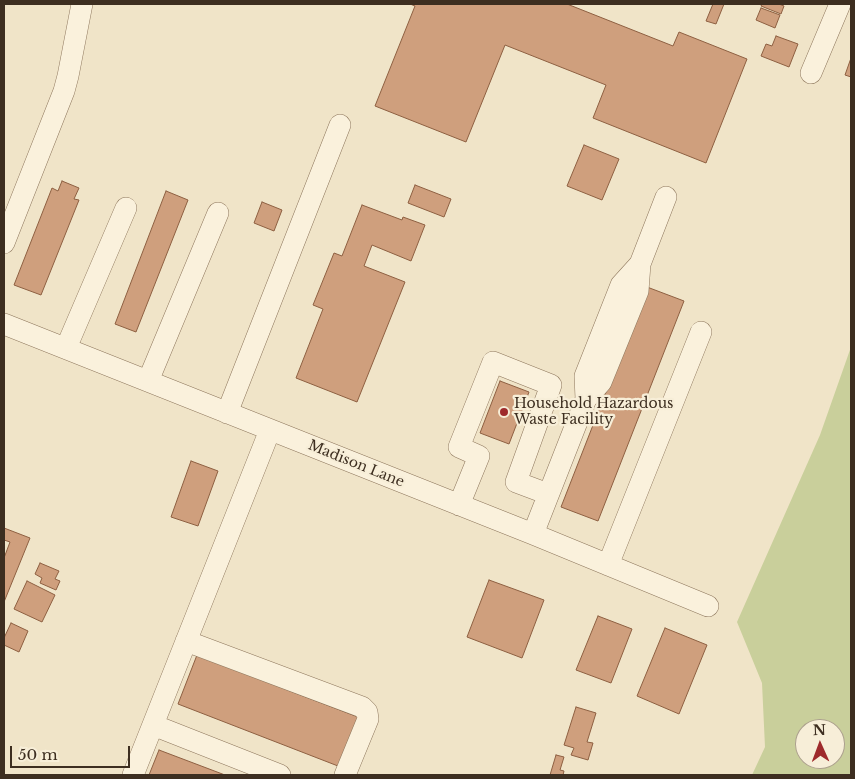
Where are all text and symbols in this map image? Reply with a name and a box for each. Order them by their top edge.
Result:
place label: Household Hazardous Waste Facility [514,396,673,428]
marker: Household Hazardous Waste Facility [498,406,510,418]
street label: Madison Lane [306,437,406,491]
north arrow [795,719,845,769]
text: N [813,721,826,739]
scale bar [12,736,132,768]
text: 50 m [18,745,58,764]

